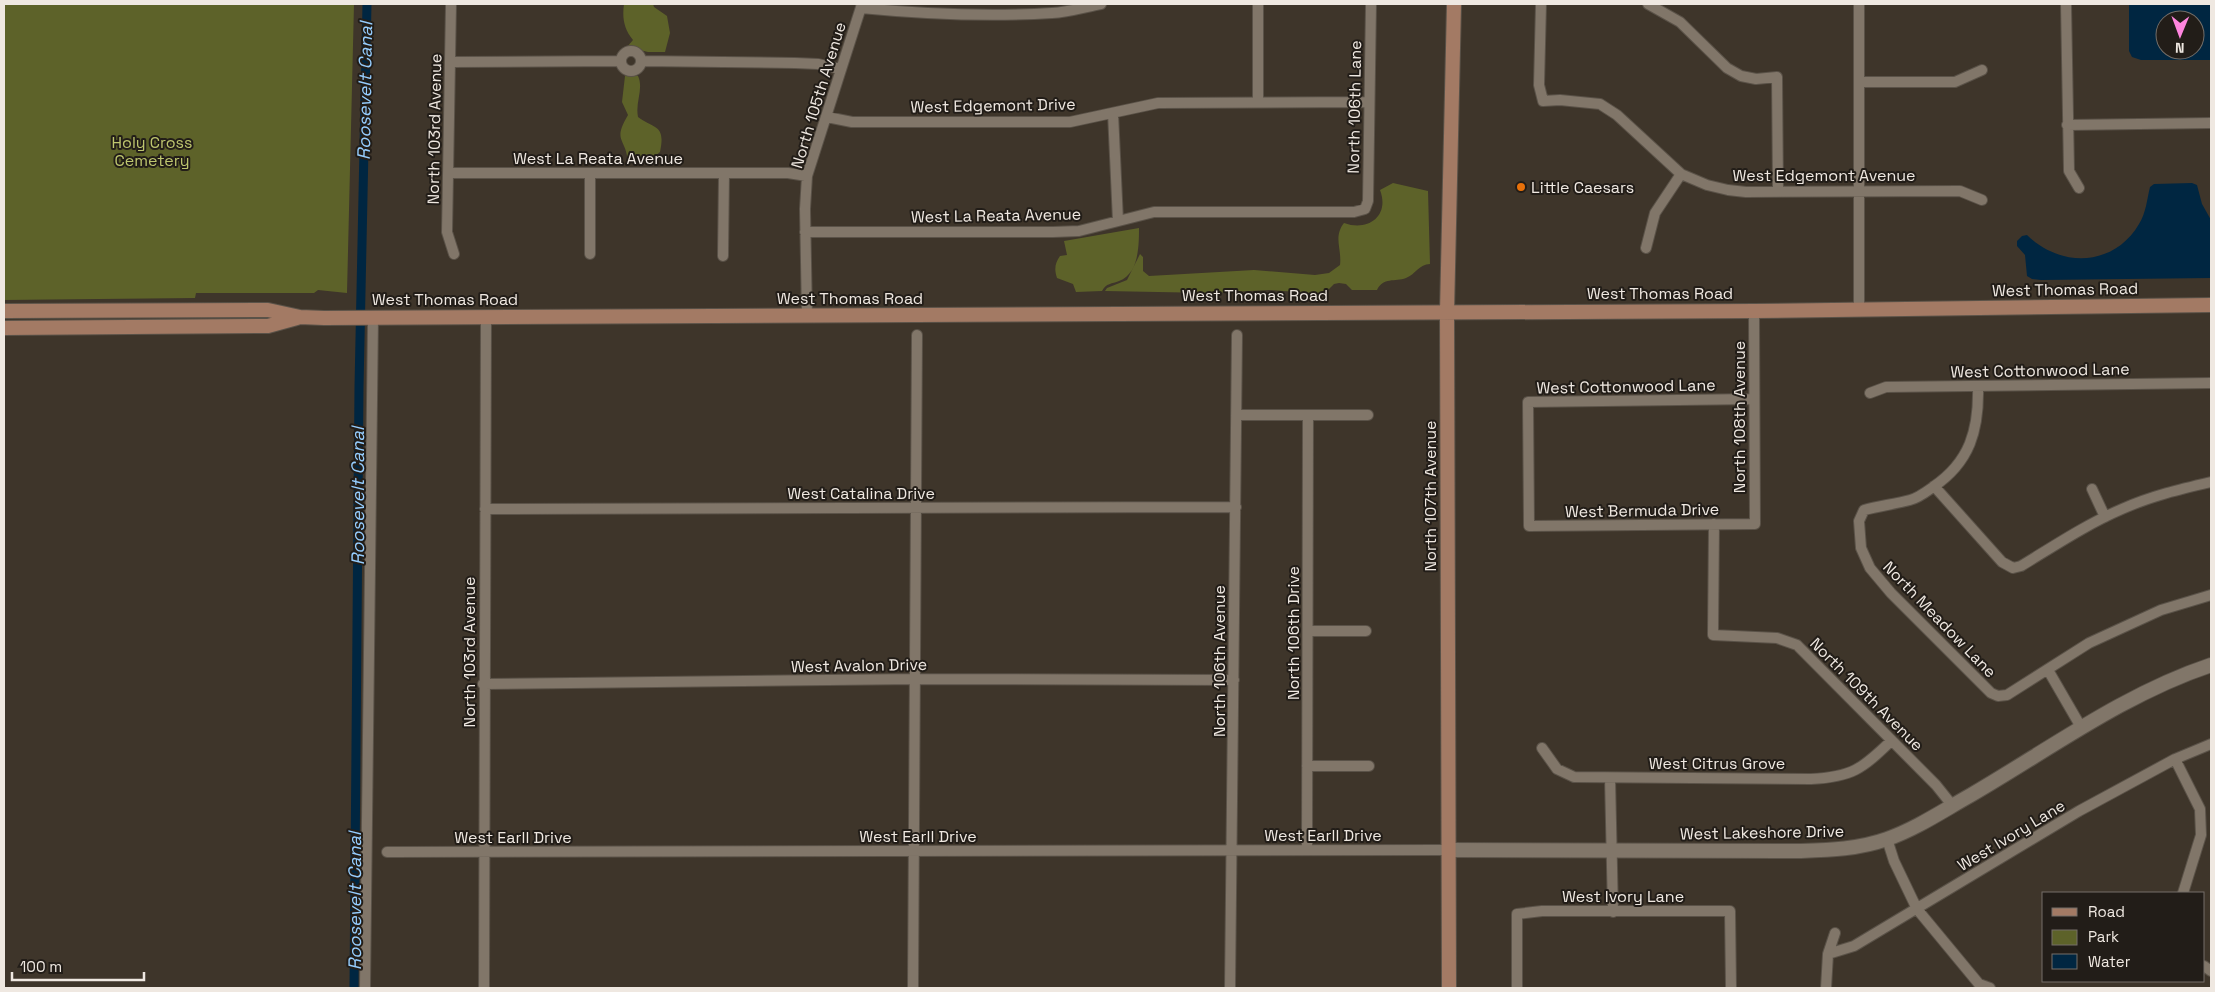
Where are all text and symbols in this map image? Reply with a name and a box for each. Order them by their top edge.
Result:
north arrow [2155,10,2205,60]
water label: Roosevelt Canal [352,19,377,160]
street label: North 105th Avenue [786,19,851,171]
text: N [2175,39,2185,57]
street label: North 106th Lane [1343,40,1366,174]
street label: North 103rd Avenue [423,53,446,205]
street label: West Edgemont Drive [910,94,1076,117]
park label: Holy Cross Cemetery [112,132,192,171]
street label: West La Reata Avenue [513,148,683,169]
street label: West Edgemont Avenue [1732,165,1916,186]
place label: Little Caesars [1531,177,1634,198]
marker: Little Caesars [1515,181,1527,193]
street label: West La Reata Avenue [911,204,1081,227]
street label: West Thomas Road [1992,278,2138,301]
street label: West Thomas Road [1587,283,1733,304]
street label: West Thomas Road [1182,285,1328,306]
street label: West Thomas Road [777,288,923,309]
street label: West Thomas Road [372,289,518,310]
street label: North 108th Avenue [1729,341,1750,493]
street label: West Cottonwood Lane [1950,358,2130,383]
street label: West Cottonwood Lane [1536,374,1716,399]
street label: North 107th Avenue [1420,420,1441,572]
water label: Roosevelt Canal [346,424,369,565]
street label: West Catalina Drive [787,483,935,504]
street label: West Bermuda Drive [1565,499,1719,522]
street label: North Meadow Lane [1878,557,2001,682]
street label: North 106th Drive [1283,566,1304,700]
street label: North 103rd Avenue [459,577,480,727]
street label: North 106th Avenue [1209,585,1230,737]
street label: North 109th Avenue [1805,633,1928,756]
street label: West Avalon Drive [791,654,927,677]
street label: West Citrus Grove [1649,753,1785,774]
street label: West Ivory Lane [1953,795,2069,876]
street label: West Lakeshore Drive [1680,821,1844,844]
street label: West Earll Drive [1264,825,1382,846]
street label: West Earll Drive [859,826,977,847]
street label: West Earll Drive [454,827,572,848]
water label: Roosevelt Canal [343,829,366,970]
street label: West Ivory Lane [1562,886,1684,907]
legend [2042,892,2205,982]
text: Road [2088,902,2125,921]
text: Park [2088,927,2119,946]
scale bar [12,950,145,982]
text: Water [2088,952,2131,971]
text: 100 m [20,957,62,976]

